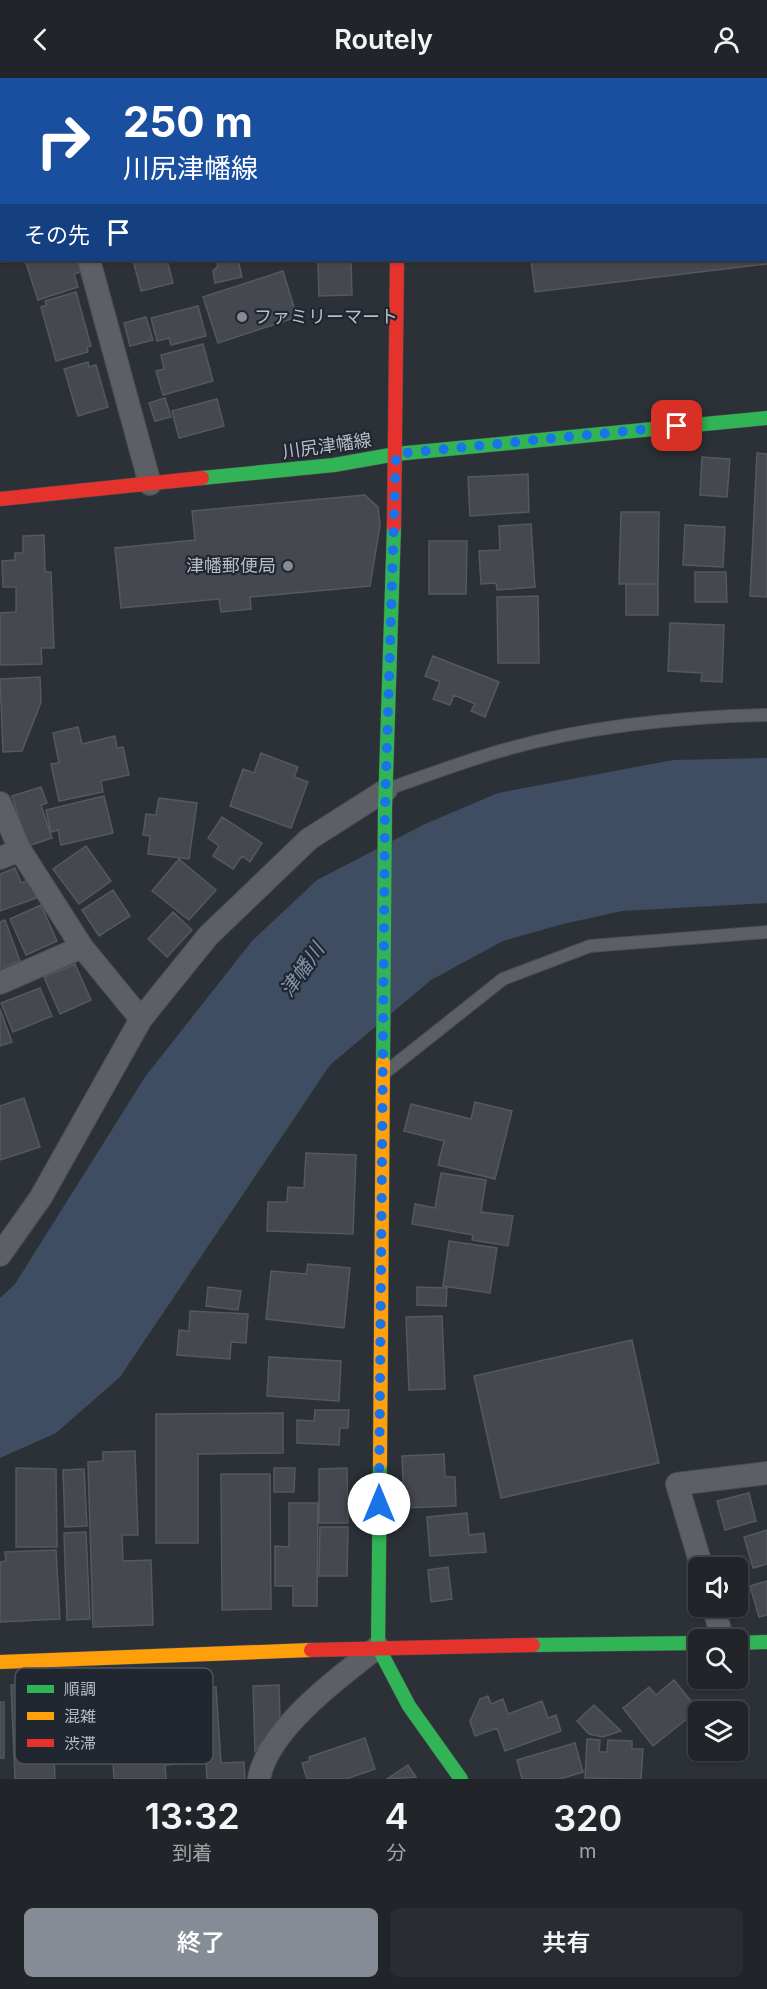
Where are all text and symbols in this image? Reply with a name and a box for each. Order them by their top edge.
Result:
icon: back [24,23,57,56]
text: Routely [334,23,433,56]
icon: person [710,23,743,56]
text: 250 m [123,96,253,147]
icon: right [24,102,102,180]
text: 川尻津幡線 [123,152,258,185]
icon: arrive [102,216,135,249]
text: その先 [24,222,90,248]
place label: ファミリーマート [254,306,398,327]
marker: ファミリーマート [235,310,249,324]
pin [651,400,702,451]
icon: arrive [660,409,693,442]
street label: 川尻津幡線 [281,429,373,462]
place label: 津幡郵便局 [186,555,276,576]
marker: 津幡郵便局 [281,559,295,573]
water label: 津幡川 [275,937,330,1001]
position arrow [347,1472,411,1536]
map controls [688,1557,748,1761]
button: sound [688,1557,748,1617]
button: search [688,1629,748,1689]
legend [15,1668,213,1764]
text: 順調 [64,1679,96,1699]
button: layers [688,1701,748,1761]
text: 混雑 [64,1706,96,1726]
text: 渋滞 [64,1733,96,1753]
text: 13:32 [145,1794,240,1838]
text: 4 [384,1794,408,1838]
text: 320 [553,1796,622,1840]
text: m [579,1839,596,1863]
text: 到着 [172,1841,212,1865]
text: 分 [386,1841,406,1865]
button: 終了 [24,1908,378,1977]
button: 共有 [390,1908,743,1977]

